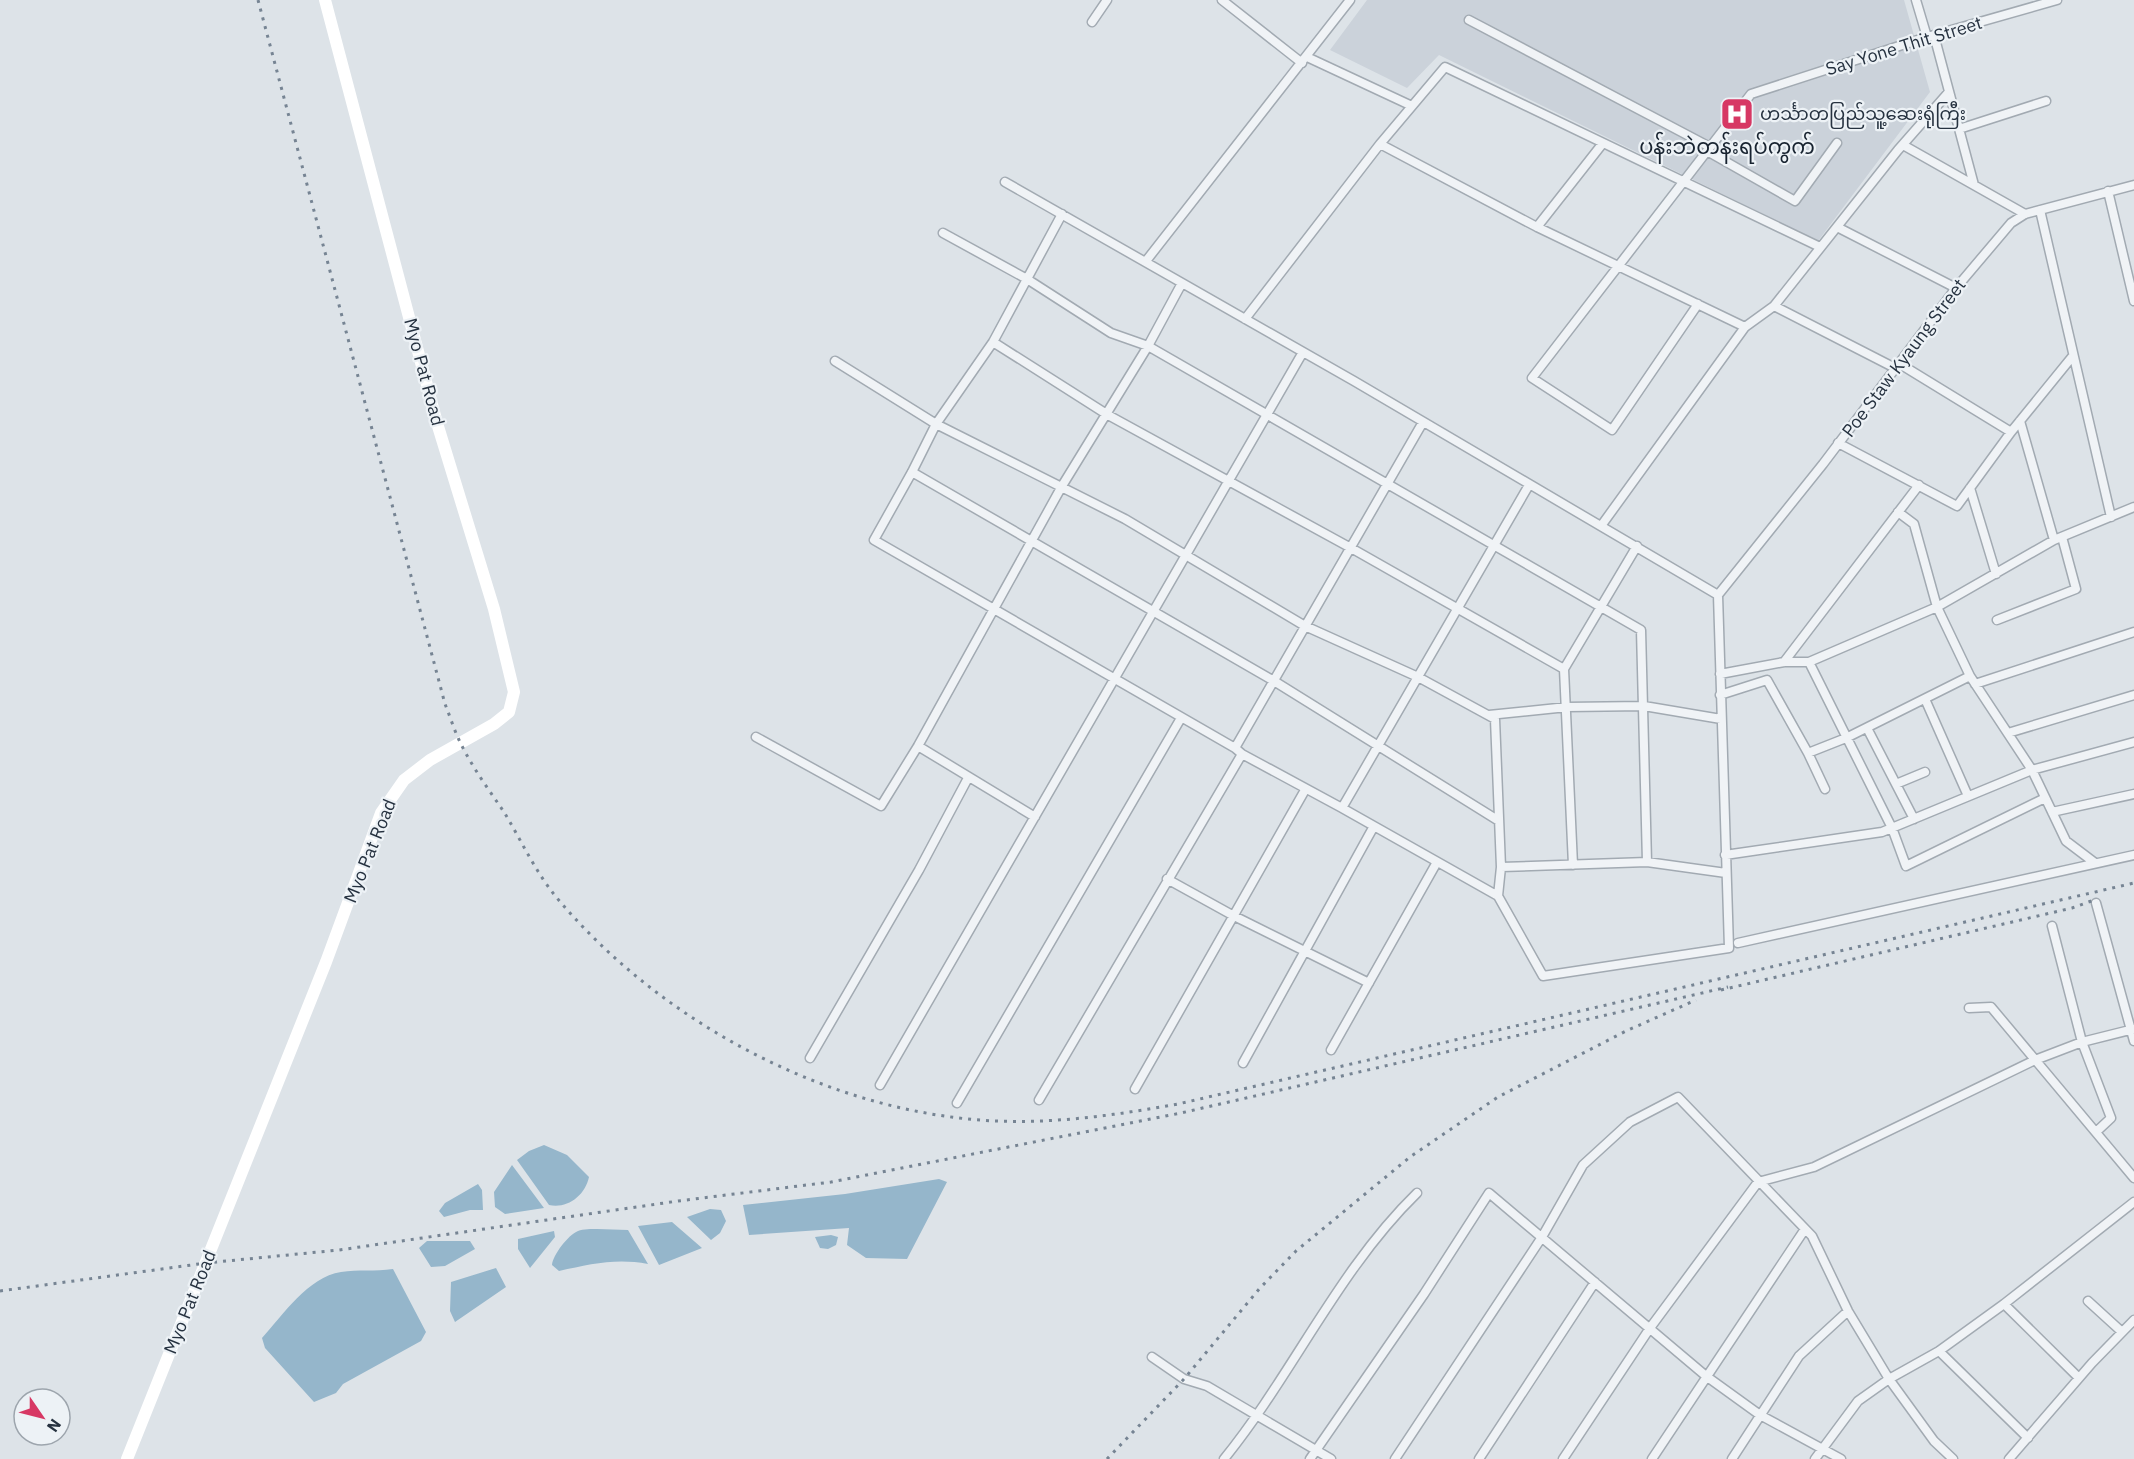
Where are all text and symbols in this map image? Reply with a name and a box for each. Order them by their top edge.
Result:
street label: Say Yone Thit Street [1823,11,1985,80]
hospital icon: ဟင်္သာတပြည်သူ့ဆေးရုံကြီး [1719,96,1755,132]
place label: ဟင်္သာတပြည်သူ့ဆေးရုံကြီး [1760,100,1966,129]
district label: ပန်းဘဲတန်းရပ်ကွက် [1639,131,1815,164]
street label: Poe Staw Kyaung Street [1837,274,1971,441]
street label: Myo Pat Road [399,316,450,428]
street label: Myo Pat Road [338,795,401,906]
street label: Myo Pat Road [158,1246,221,1357]
north arrow [12,1387,72,1447]
text: N [43,1415,66,1436]

